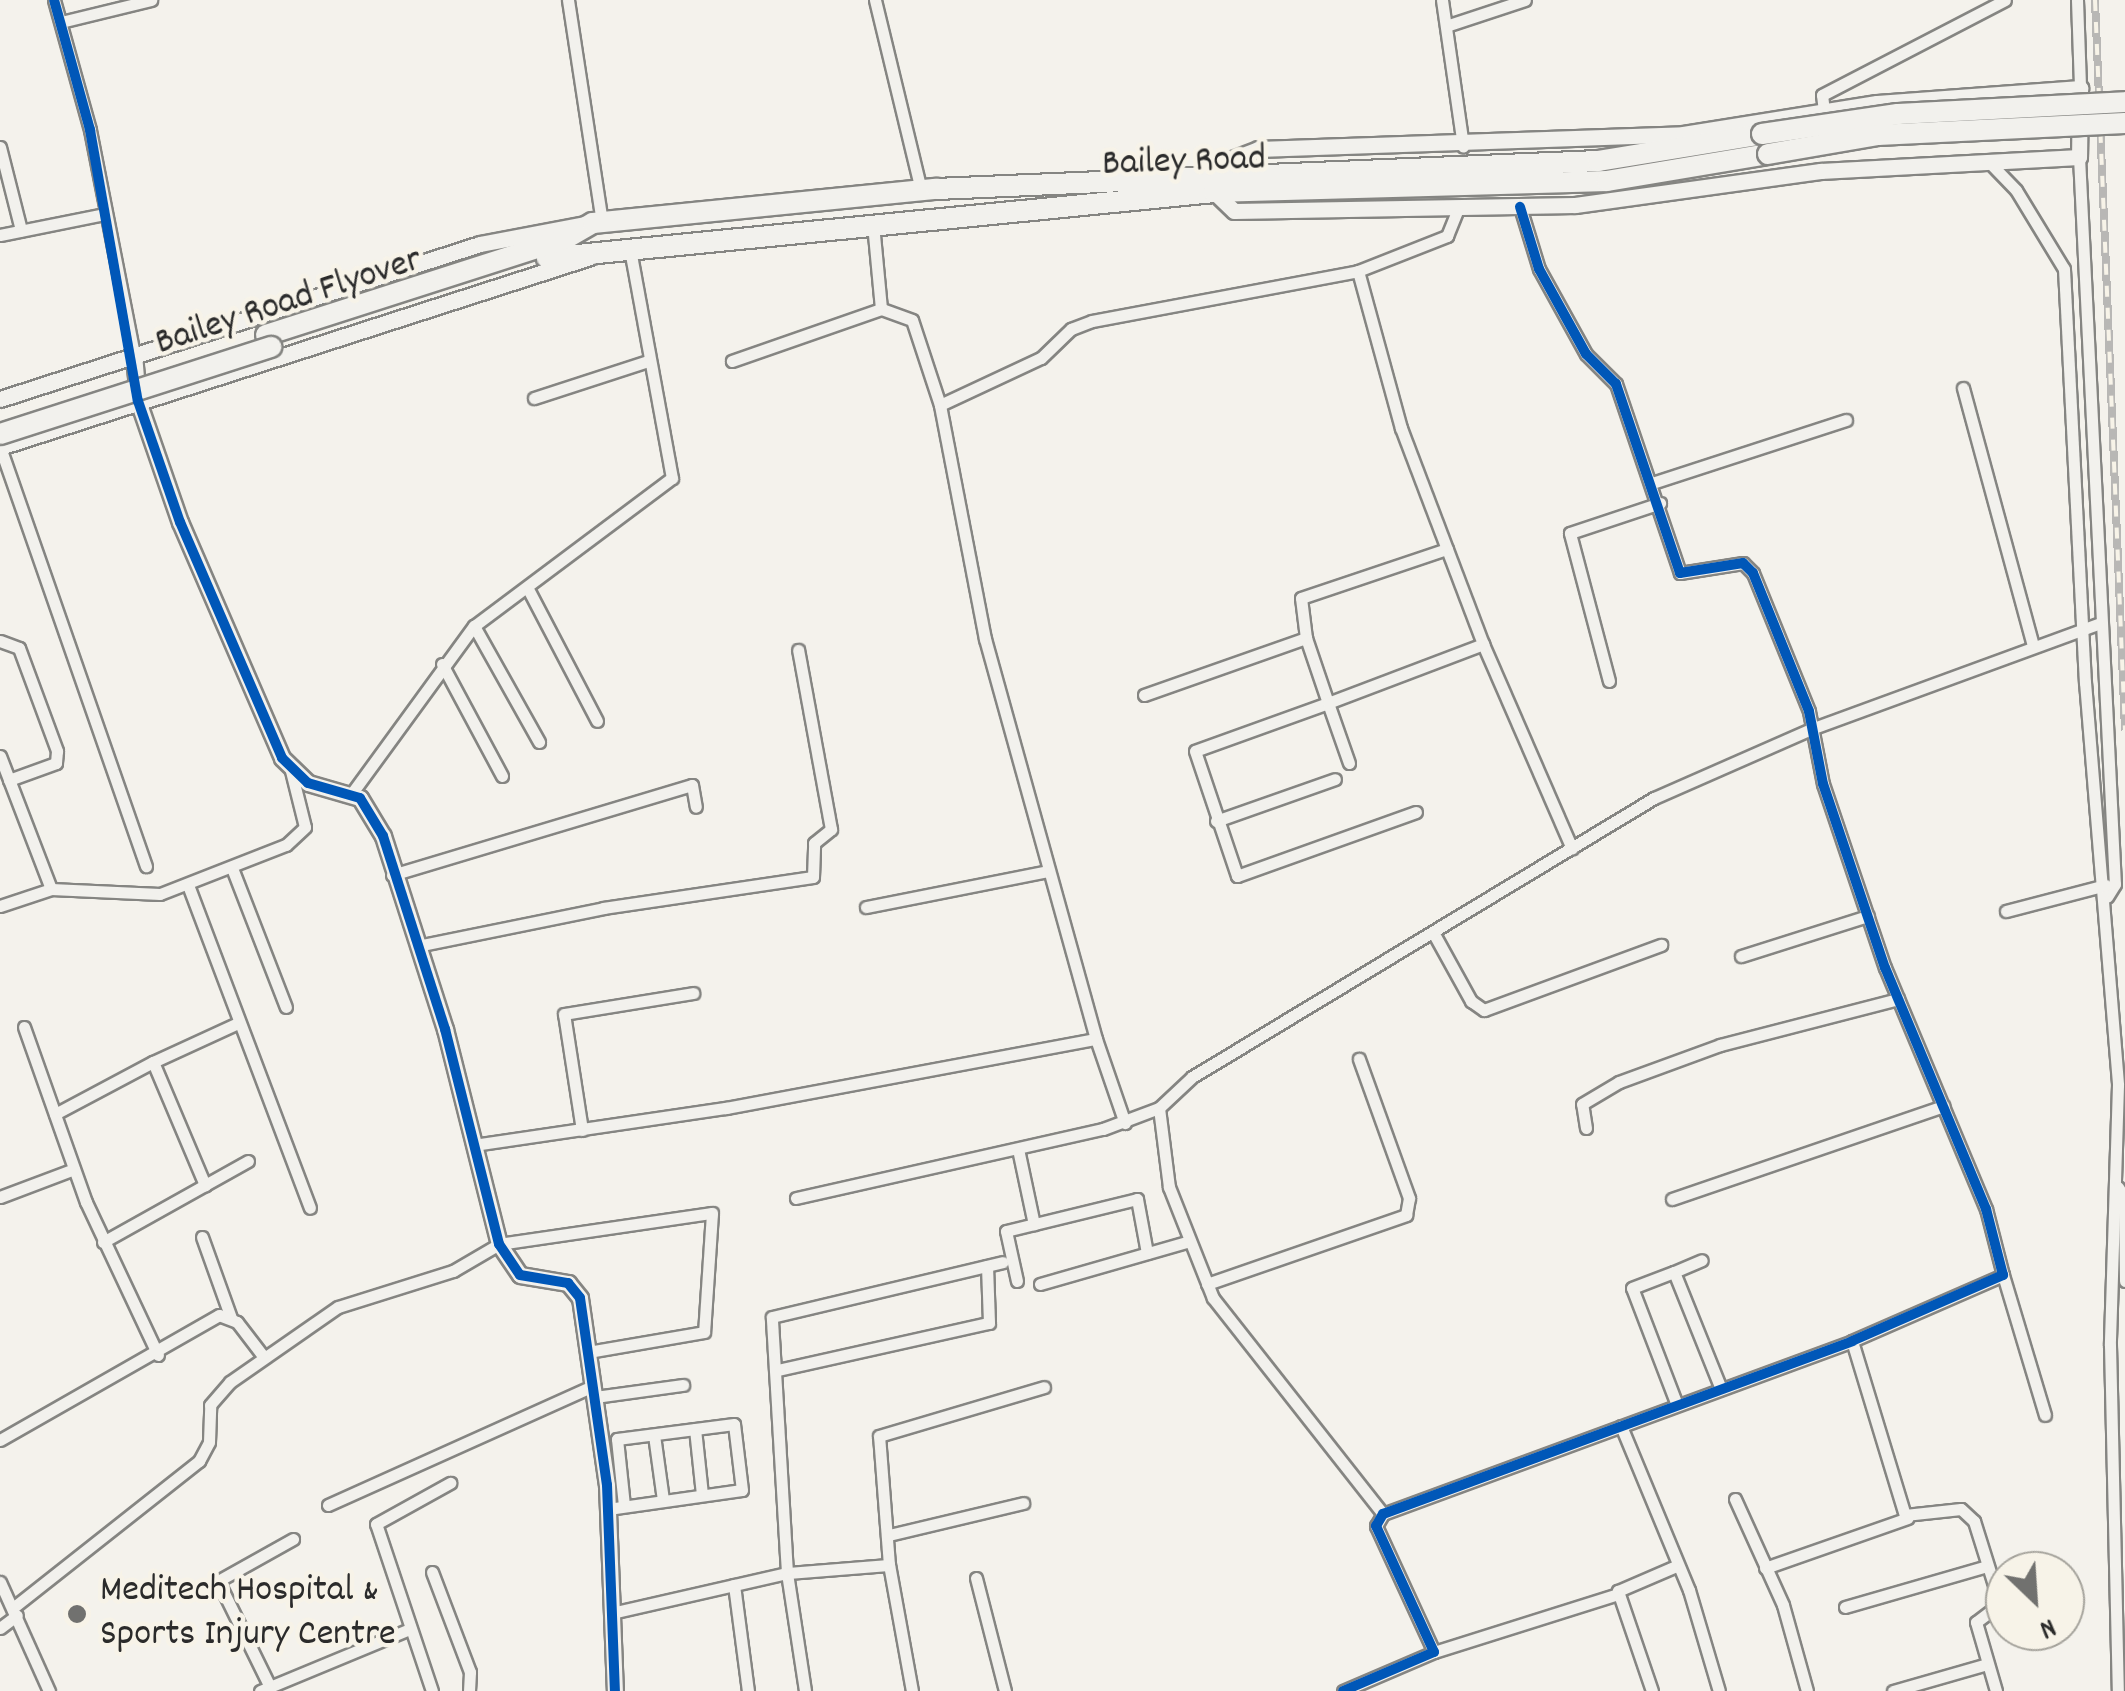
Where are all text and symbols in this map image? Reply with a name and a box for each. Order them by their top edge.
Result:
street label: Bailey Road [1101,137,1267,189]
street label: Bailey Road Flyover [150,238,428,368]
north arrow [1985,1551,2085,1651]
place label: Meditech Hospital & Sports Injury Centre [100,1569,396,1658]
marker: Meditech Hospital & Sports Injury Centre [64,1601,90,1627]
text: N [2032,1605,2062,1647]

